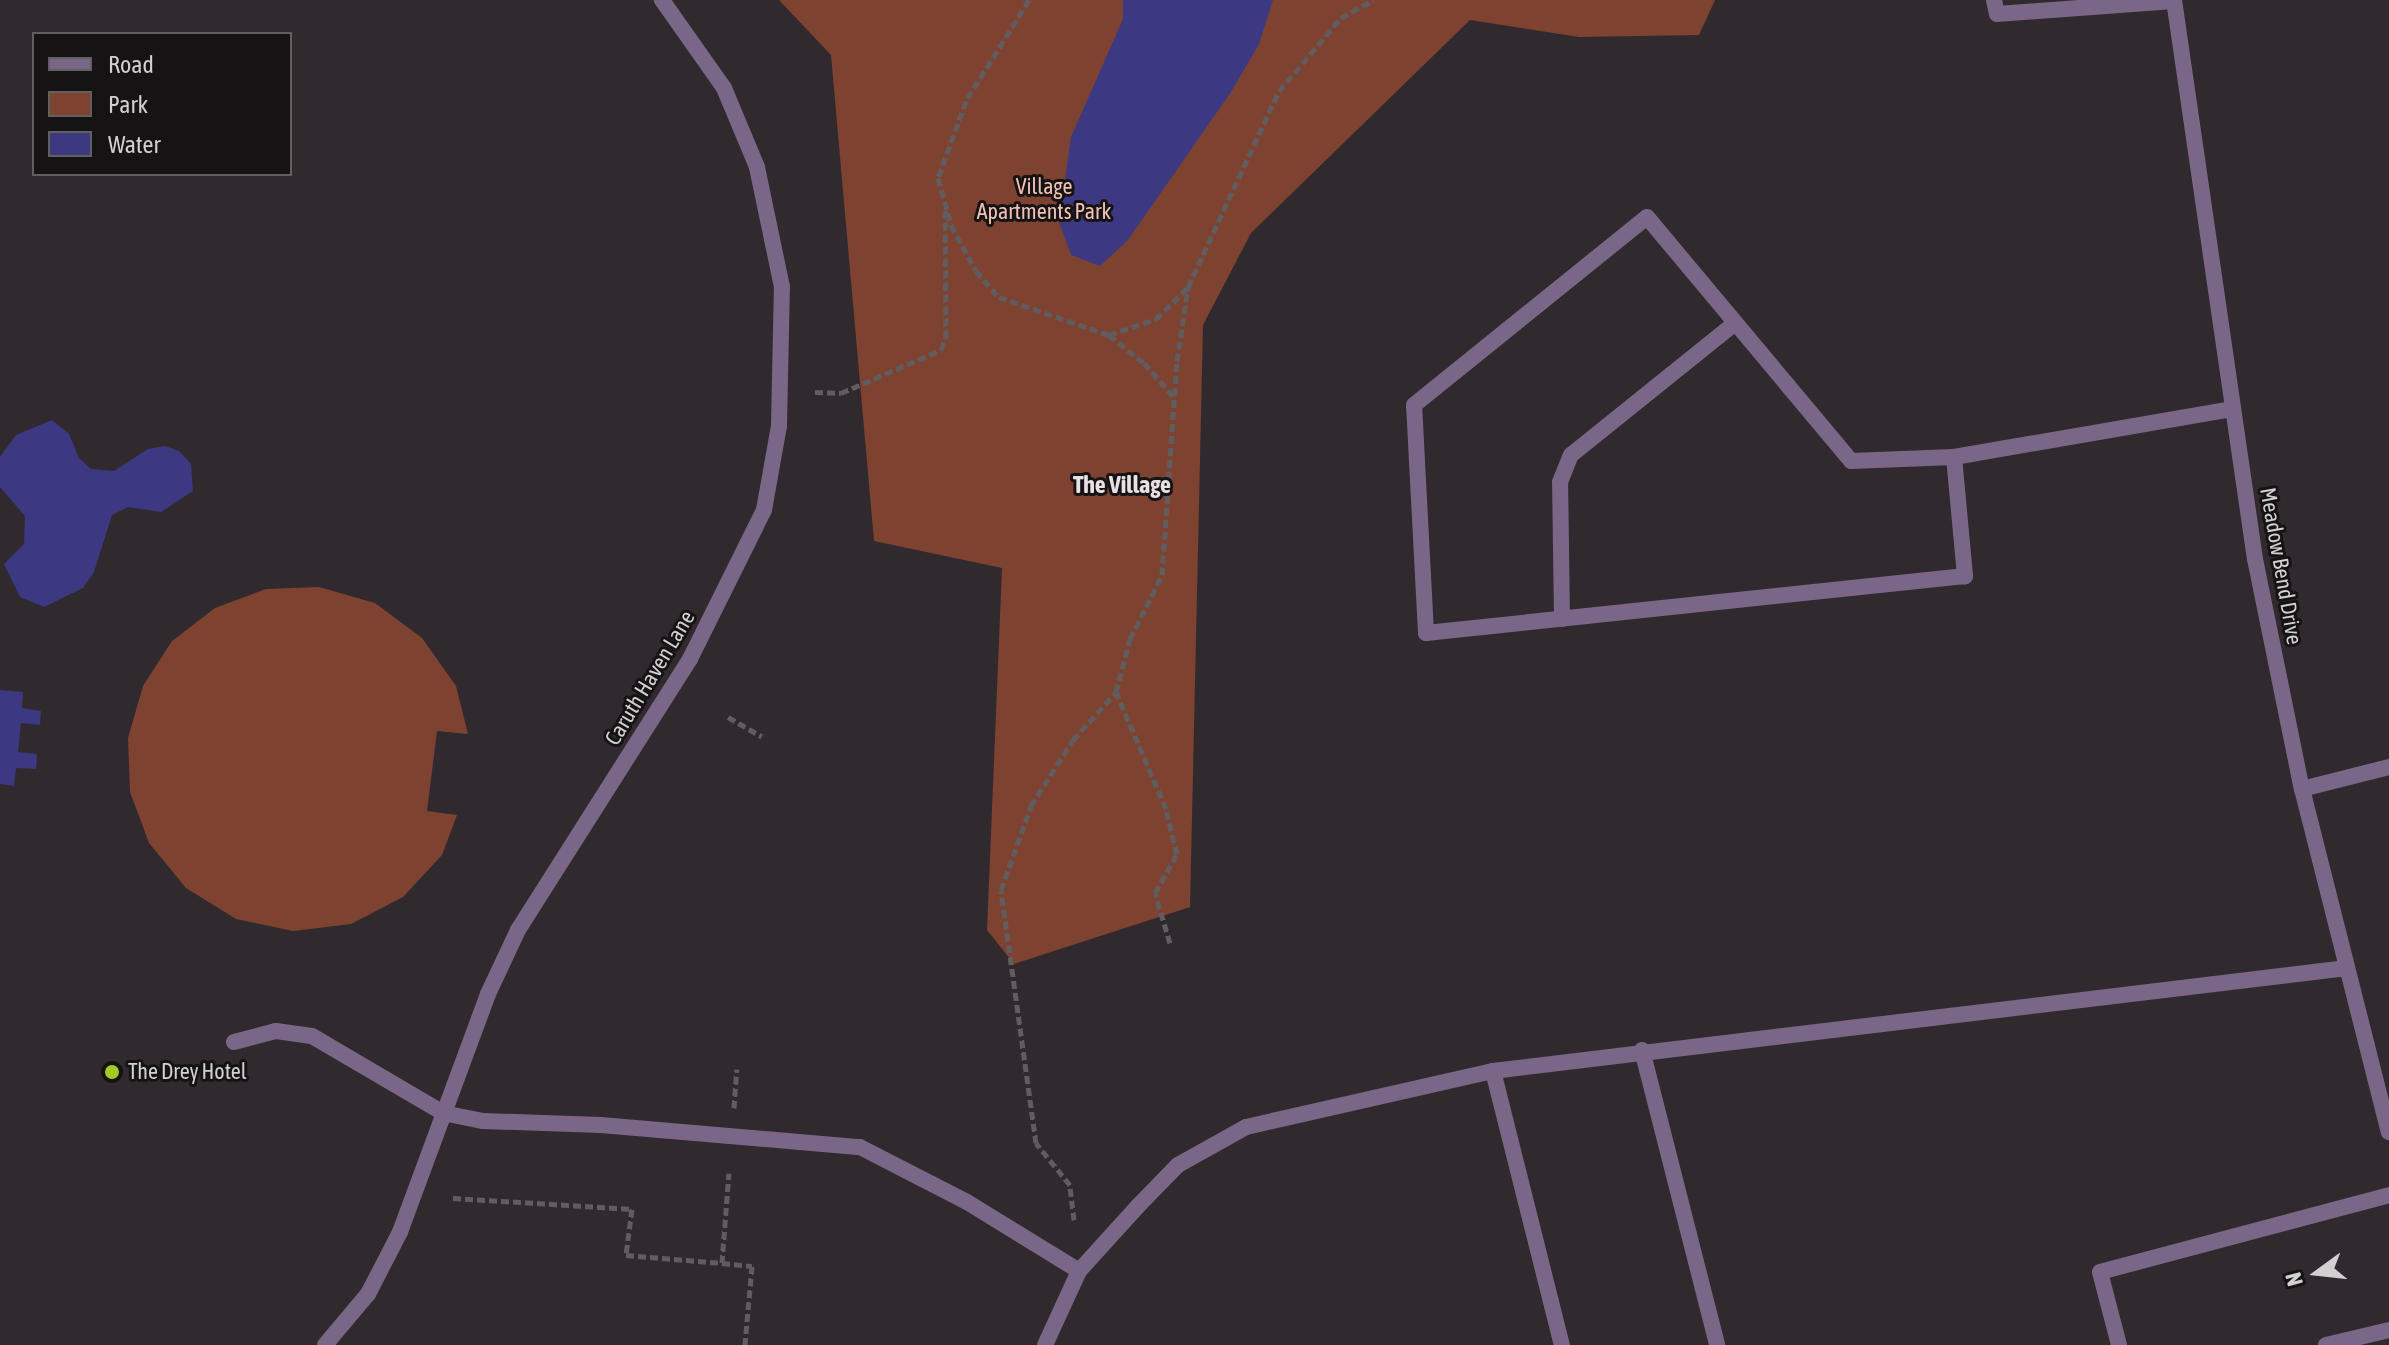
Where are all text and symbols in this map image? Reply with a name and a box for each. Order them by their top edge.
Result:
legend [32,32,292,176]
text: Road [108,51,154,78]
text: Park [108,91,148,118]
text: Water [108,131,161,158]
park label: Village Apartments Park [977,173,1111,224]
district label: The Village [1073,471,1171,499]
street label: Meadow Bend Drive [2254,485,2308,647]
street label: Caruth Haven Lane [599,606,701,750]
place label: The Drey Hotel [128,1059,247,1085]
marker: The Drey Hotel [103,1063,121,1081]
north arrow [2277,1233,2357,1313]
text: N [2280,1270,2308,1289]

